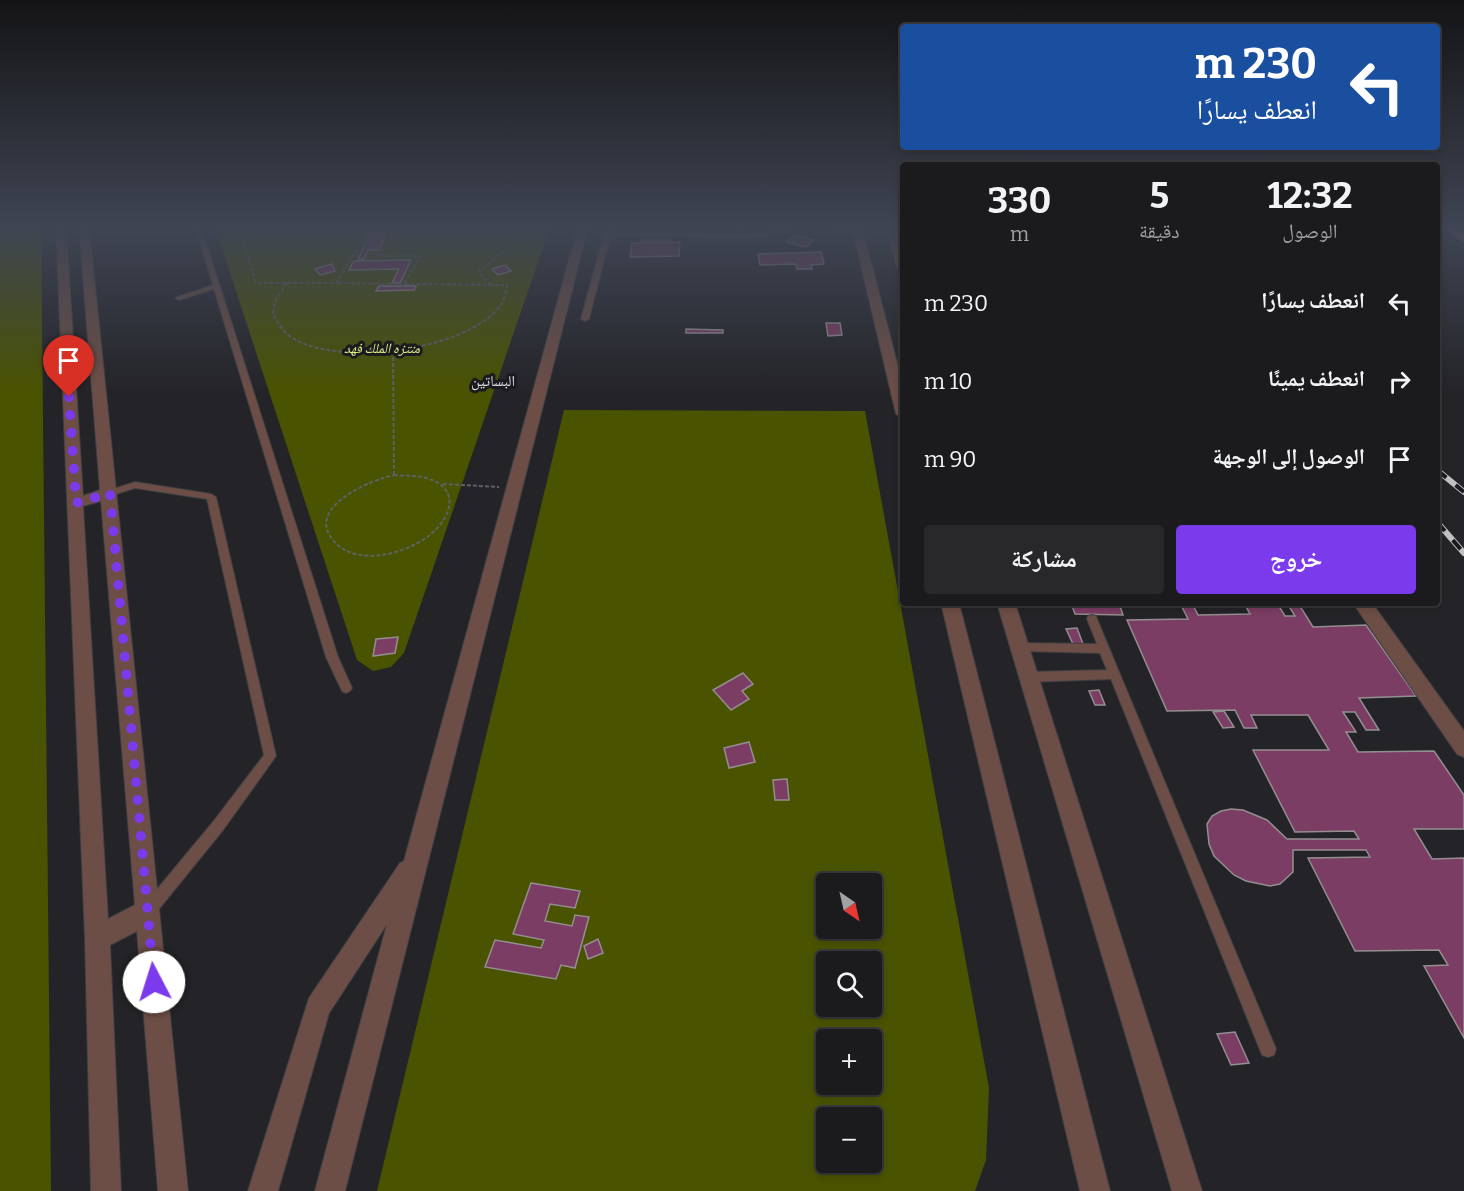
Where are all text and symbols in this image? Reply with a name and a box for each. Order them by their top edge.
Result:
text: 230 m [1195,39,1317,89]
icon: left [1338,48,1416,126]
text: انعطف يسارًا [1197,94,1317,126]
text: 5 [1149,174,1169,218]
text: 12:32 [1267,174,1352,218]
text: 330 [988,179,1051,223]
text: دقيقة [1139,219,1180,243]
text: الوصول [1282,219,1337,243]
text: m [1010,222,1029,246]
text: انعطف يسارًا [1261,287,1365,314]
icon: left [1383,287,1416,320]
text: 230 m [924,290,988,317]
pin [43,335,94,397]
park label: منتزه الملك فهد [344,340,421,357]
icon: arrive [52,344,85,377]
text: انعطف يمينًا [1268,365,1365,392]
icon: right [1383,365,1416,398]
text: 10 m [924,368,972,395]
district label: البساتين [471,372,515,391]
text: الوصول إلى الوجهة [1212,443,1365,470]
icon: arrive [1383,443,1416,476]
text: 90 m [924,446,976,473]
button: مشاركة [924,525,1164,594]
button: خروج [1176,525,1416,594]
north arrow [816,873,882,939]
map controls [816,873,882,1173]
position arrow [122,950,186,1014]
button: search [816,951,882,1017]
button: + [816,1029,882,1095]
button: − [816,1107,882,1173]

